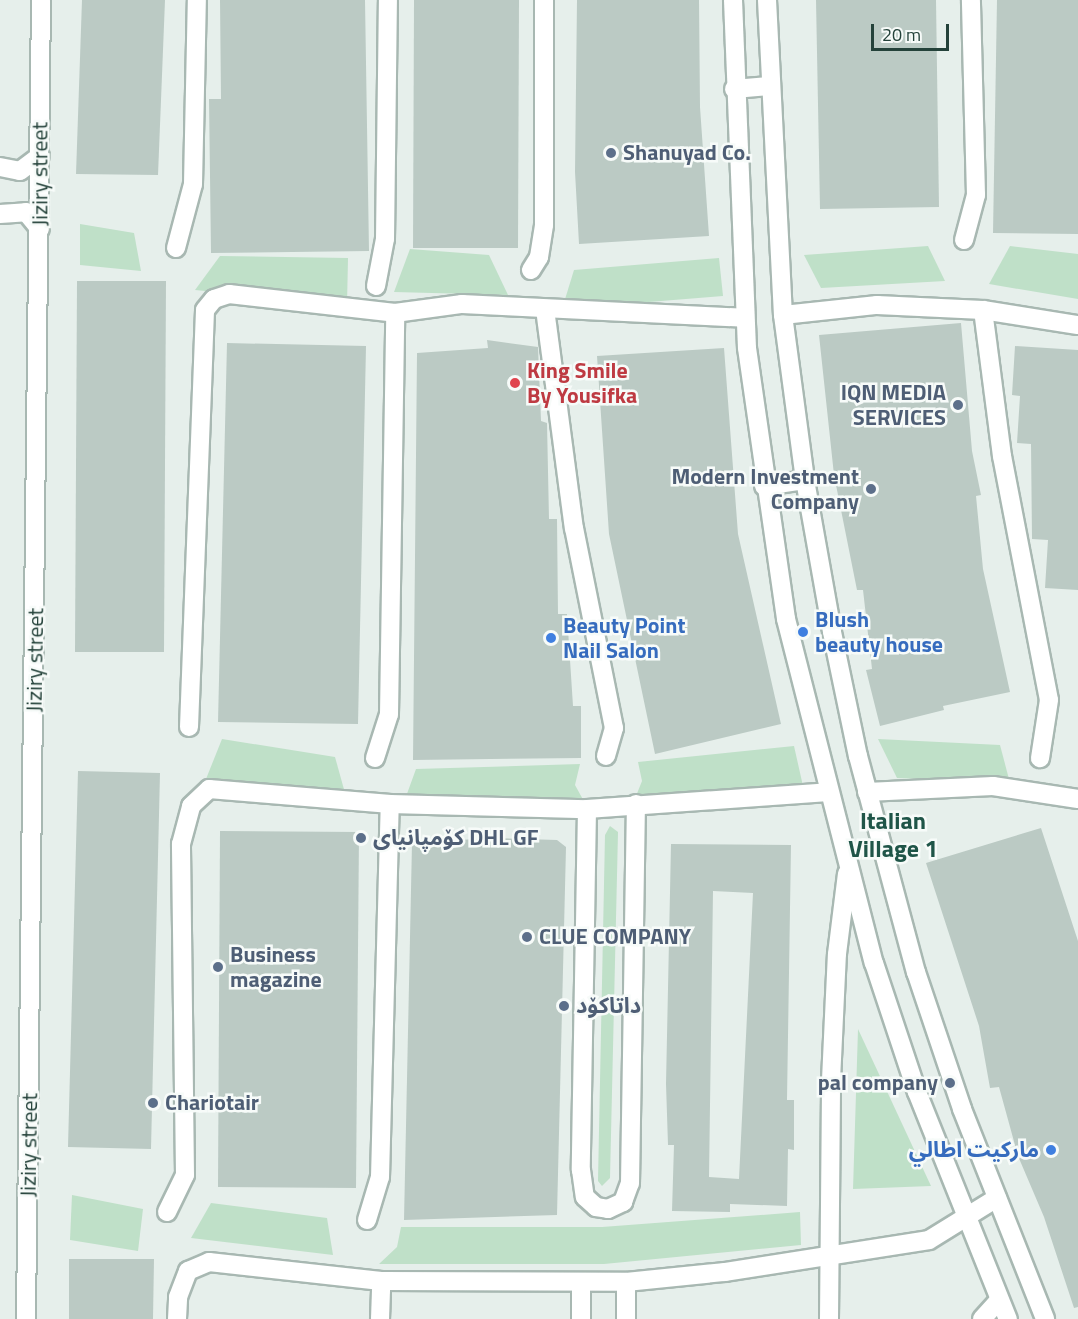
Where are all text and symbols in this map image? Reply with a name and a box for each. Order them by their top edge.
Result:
scale bar [874,12,952,50]
text: 20 m [882,21,921,48]
street label: Jiziry street [27,122,53,226]
place label: Shanuyad Co. [623,140,751,166]
marker: Shanuyad Co. [604,146,618,160]
place label: King Smile By Yousifka [527,357,637,408]
marker: King Smile By Yousifka [508,376,522,390]
place label: IQN MEDIA SERVICES [841,379,946,430]
marker: IQN MEDIA SERVICES [951,398,965,412]
place label: Modern Investment Company [671,463,859,514]
marker: Modern Investment Company [864,482,878,496]
place label: Blush beauty house [815,606,943,658]
street label: Jiziry street [21,608,49,712]
place label: Beauty Point Nail Salon [563,612,685,664]
marker: Blush beauty house [796,625,810,639]
marker: Beauty Point Nail Salon [544,631,558,645]
district label: Italian Village 1 [848,807,938,863]
place label: کۆمپانیای DHL GF [373,825,538,851]
marker: کۆمپانیای DHL GF [354,831,368,845]
place label: CLUE COMPANY [539,924,691,950]
marker: CLUE COMPANY [520,930,534,944]
place label: Business magazine [230,941,322,992]
marker: Business magazine [211,960,225,974]
place label: داتاکۆد [576,993,641,1019]
marker: داتاکۆد [557,999,571,1013]
place label: pal company [818,1070,938,1096]
marker: pal company [943,1076,957,1090]
place label: Chariotair [165,1090,259,1116]
street label: Jiziry street [15,1093,43,1197]
marker: Chariotair [146,1096,160,1110]
place label: ماركيت اطالي [909,1137,1039,1163]
marker: ماركيت اطالي [1044,1143,1058,1157]

